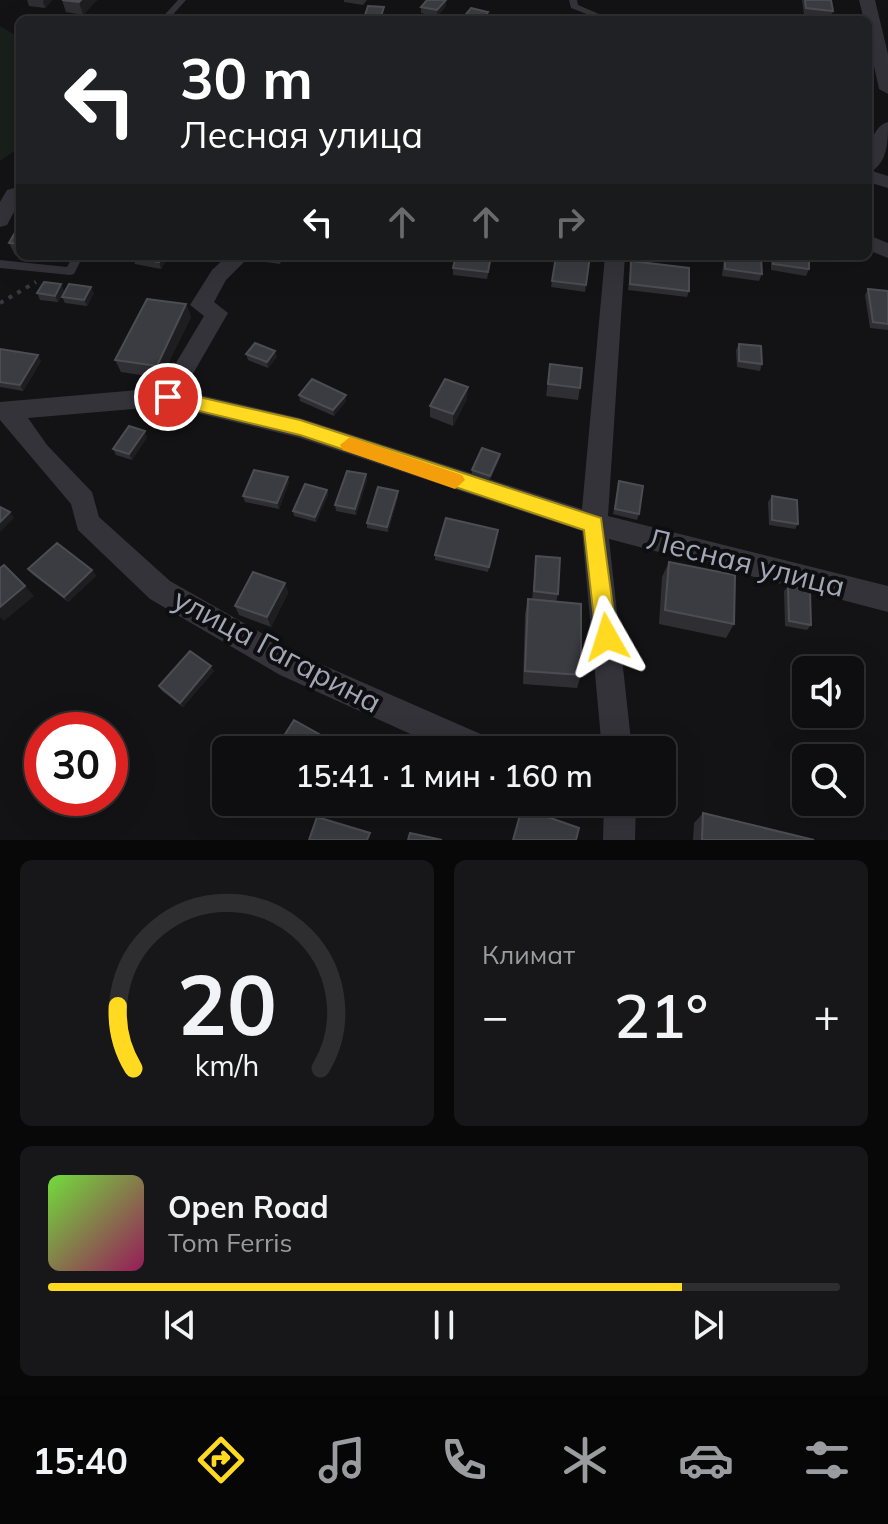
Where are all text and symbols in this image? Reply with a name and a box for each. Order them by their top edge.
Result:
text: 30 m [180,43,313,113]
icon: left [48,48,152,152]
text: Лесная улица [180,112,423,157]
icon: left [296,200,340,244]
icon: ahead [380,200,424,244]
icon: ahead [464,200,508,244]
icon: right [548,200,592,244]
pin [134,363,202,431]
icon: arrive [146,375,190,419]
street label: Лесная улица [643,519,849,605]
street label: улица Гагарина [167,579,388,721]
position arrow [565,595,649,679]
map controls [792,656,864,816]
button: sound [792,656,864,728]
speed limit sign: 30 [24,712,128,816]
button: search [792,744,864,816]
text: 15:41 · 1 мин · 160 m [295,757,593,795]
text: Климат [482,938,575,971]
text: 20 [177,951,277,1056]
text: 21° [614,978,708,1053]
text: − [482,988,508,1043]
text: + [814,988,840,1043]
text: km/h [195,1047,259,1083]
text: Open Road [168,1188,329,1226]
text: Tom Ferris [168,1226,292,1259]
icon: previous [158,1303,202,1347]
icon: pause [422,1303,466,1347]
icon: next [686,1303,730,1347]
icon: directions [193,1432,249,1488]
icon: music [314,1432,370,1488]
icon: phone [436,1432,492,1488]
icon: climate [557,1432,613,1488]
icon: car [678,1432,734,1488]
icon: filters [799,1432,855,1488]
text: 15:40 [33,1438,128,1483]

